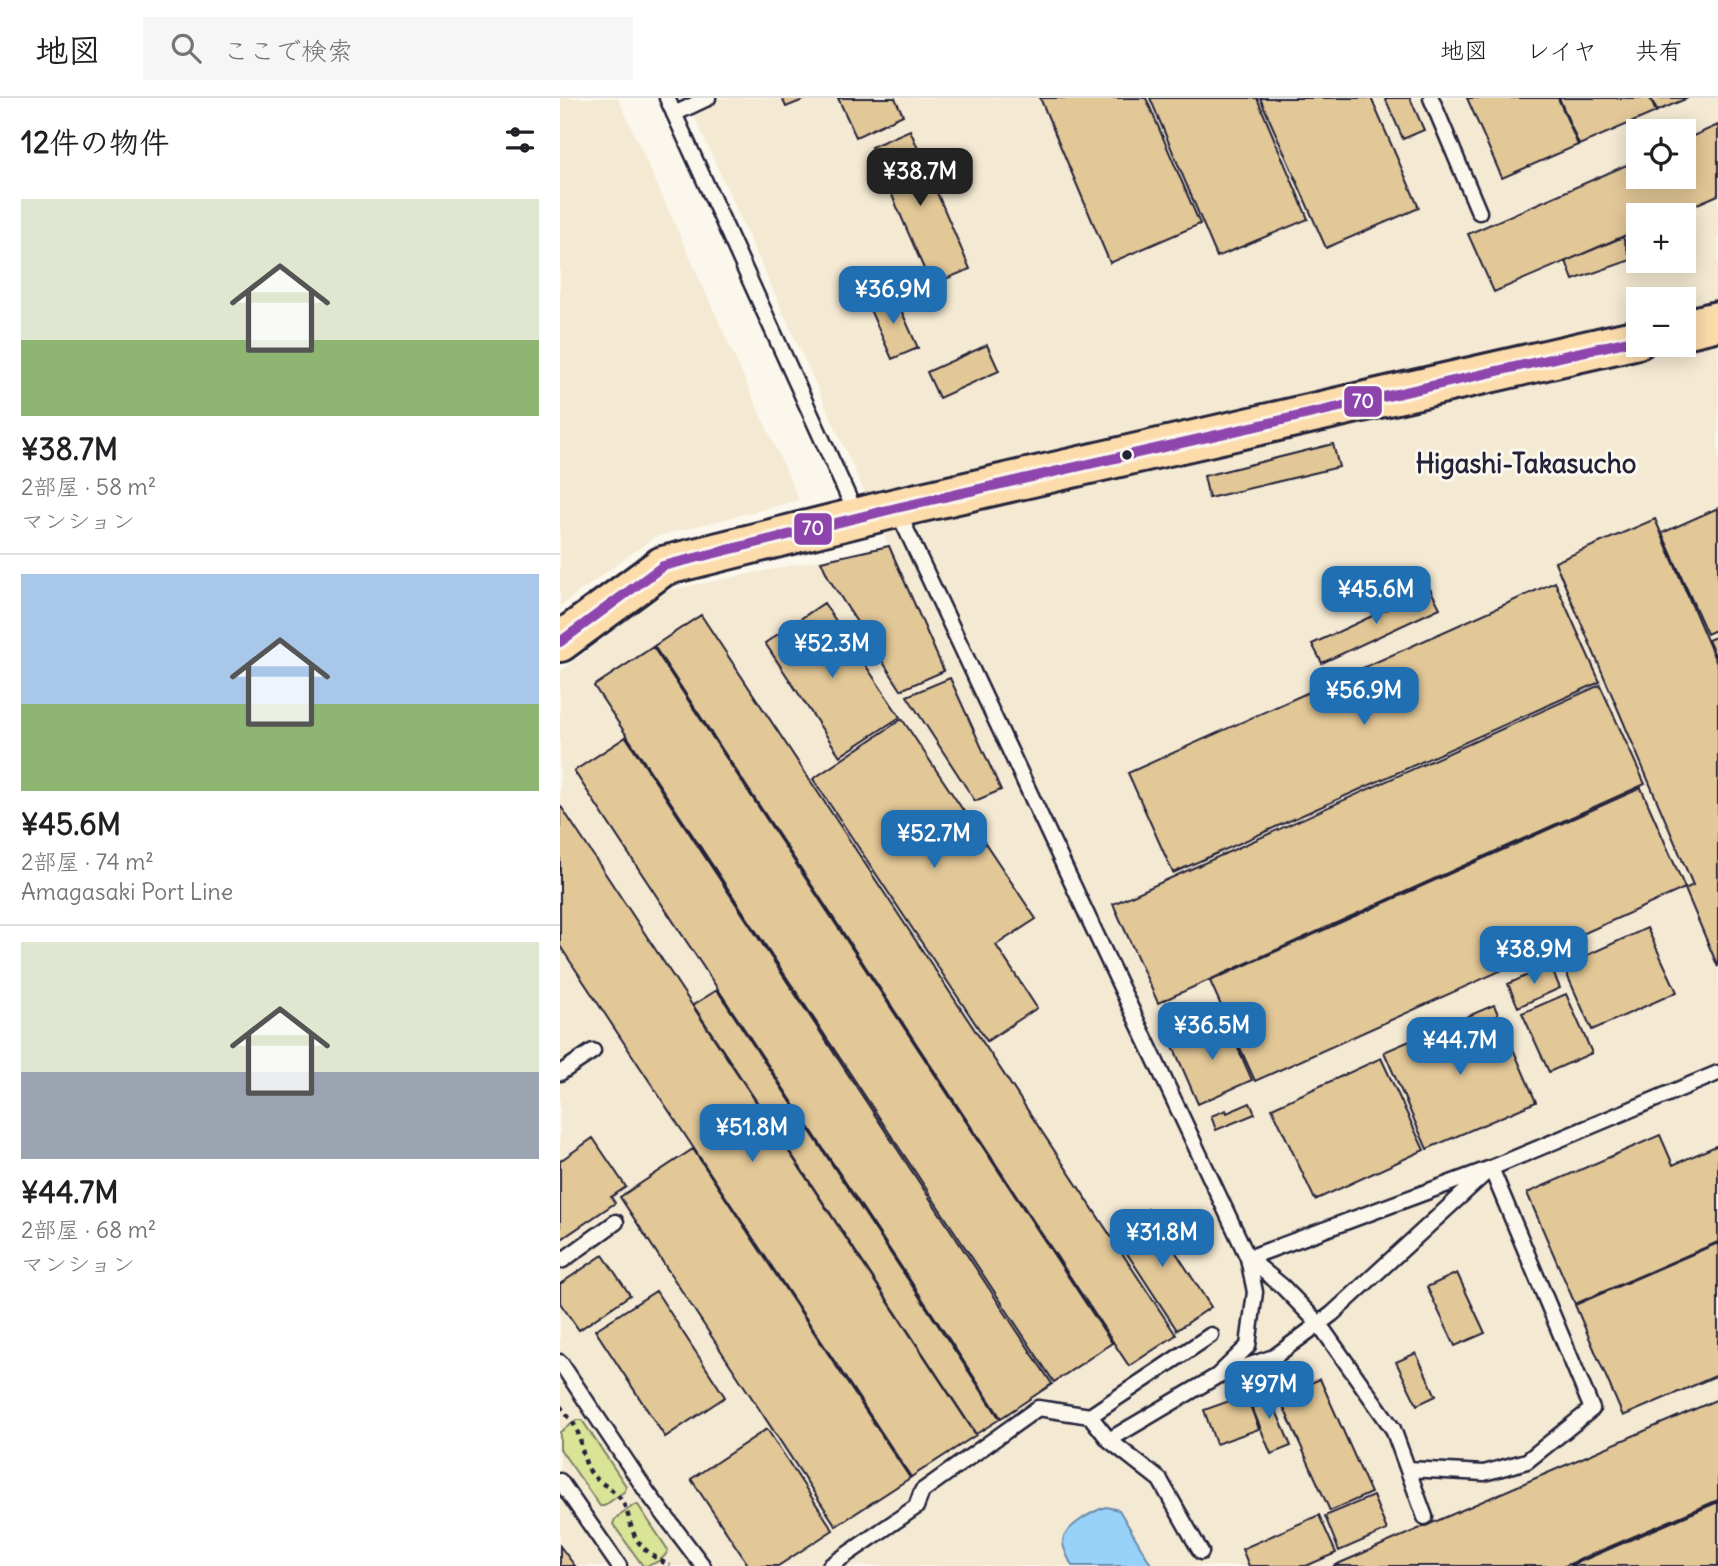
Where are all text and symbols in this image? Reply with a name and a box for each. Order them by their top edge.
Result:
search box [143,17,633,80]
text: 地図 [35,29,101,71]
icon: search [167,29,205,67]
text: ここで検索 [223,34,353,67]
text: 地図 [1440,35,1488,65]
text: レイヤ [1526,35,1597,65]
text: 共有 [1635,35,1683,65]
map controls [1626,119,1696,357]
button: locate [1626,119,1696,189]
icon: filters [501,121,539,159]
text: 12件の物件 [21,123,169,161]
pin: ¥38.7M [863,148,977,208]
text: ¥38.7M [883,156,957,185]
button: + [1626,203,1696,273]
icon: home [217,245,343,371]
pin: ¥36.9M [836,266,950,326]
text: ¥36.9M [855,274,931,303]
button: − [1626,287,1696,357]
line badge: 70 [1343,385,1383,418]
text: 70 [1352,389,1374,413]
text: ¥38.7M [21,430,118,468]
district label: Higashi-Takasucho [1416,447,1636,480]
unlabelled marker [1120,448,1134,462]
text: 2部屋 · 58 m² [21,472,156,501]
text: マンション [21,506,135,535]
line badge: 70 [793,512,833,546]
text: 70 [802,516,824,540]
pin: ¥45.6M [1319,566,1433,626]
text: ¥45.6M [1338,574,1414,603]
icon: home [217,619,343,745]
pin: ¥52.3M [775,620,889,680]
text: ¥52.3M [794,628,870,657]
pin: ¥56.9M [1307,668,1421,727]
text: ¥56.9M [1326,675,1402,704]
text: ¥45.6M [21,805,121,843]
pin: ¥52.7M [877,810,991,870]
text: ¥52.7M [897,818,971,847]
text: 2部屋 · 74 m² [21,847,154,876]
text: Amagasaki Port Line [21,877,233,906]
pin: ¥38.9M [1477,926,1591,986]
text: ¥38.9M [1496,934,1572,963]
icon: home [217,988,343,1114]
pin: ¥36.5M [1155,1002,1269,1062]
text: ¥36.5M [1174,1010,1250,1039]
pin: ¥44.7M [1403,1018,1517,1077]
text: ¥44.7M [1423,1025,1497,1054]
pin: ¥51.8M [695,1104,809,1164]
text: ¥51.8M [716,1112,788,1141]
text: ¥44.7M [21,1173,119,1211]
pin: ¥31.8M [1105,1210,1219,1269]
text: 2部屋 · 68 m² [21,1215,156,1244]
text: ¥31.8M [1126,1217,1198,1246]
text: マンション [21,1249,135,1278]
pin: ¥97M [1228,1362,1310,1421]
text: ¥97M [1241,1369,1297,1398]

